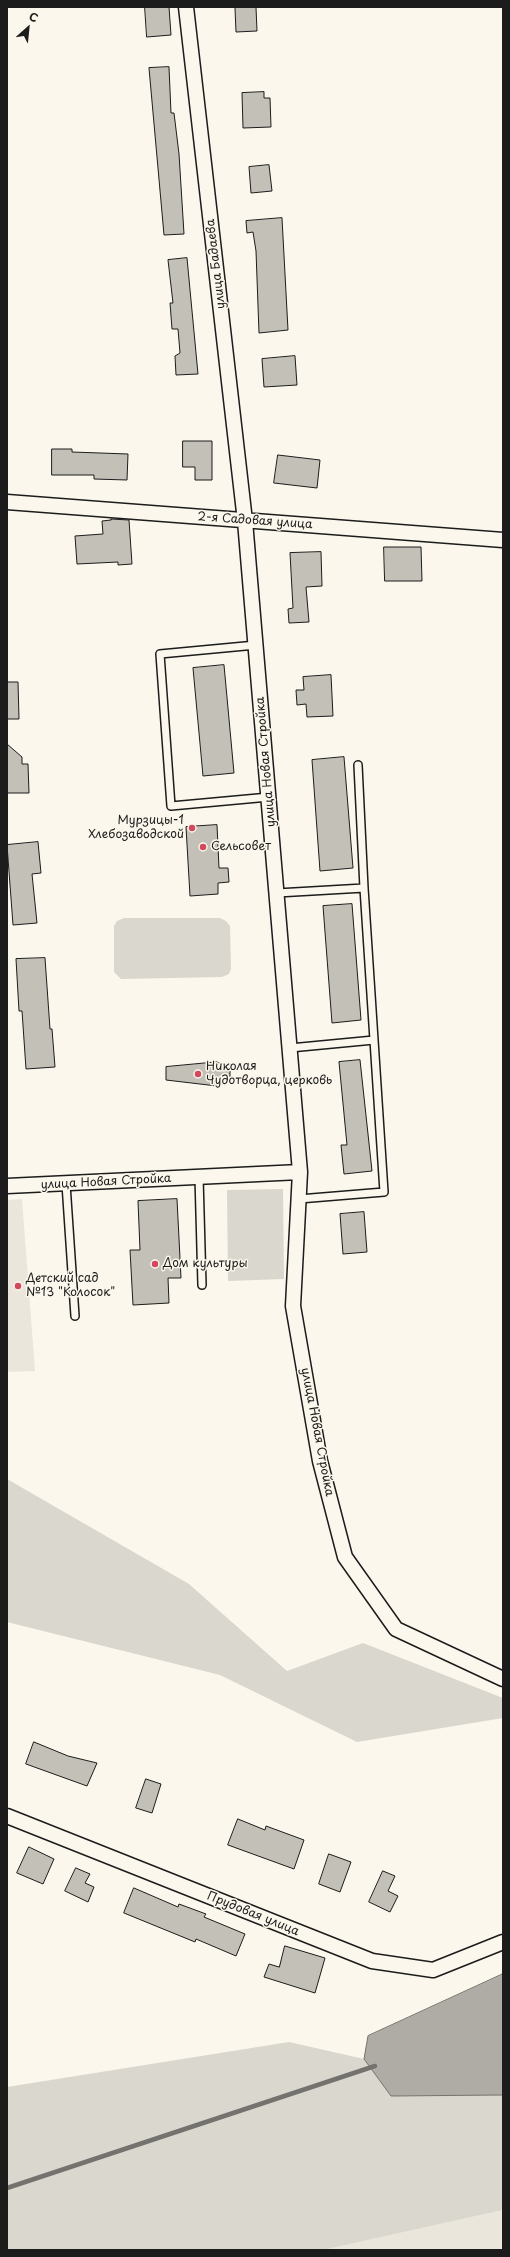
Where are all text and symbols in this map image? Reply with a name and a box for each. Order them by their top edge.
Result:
text: С [26,7,41,26]
north arrow [8,8,48,48]
street label: улица Бадаева [203,218,229,310]
street label: 2-я Садовая улица [197,510,313,532]
street label: улица Новая Стройка [253,696,279,828]
place label: Мурзицы-1 Хлебозаводской [88,814,184,842]
marker: Мурзицы-1 Хлебозаводской [187,823,197,833]
place label: Сельсовет [211,840,271,854]
marker: Сельсовет [198,842,208,852]
place label: Николая Чудотворца, церковь [206,1060,332,1088]
marker: Николая Чудотворца, церковь [193,1069,203,1079]
street label: улица Новая Стройка [40,1171,172,1193]
place label: Дом культуры [163,1257,248,1271]
marker: Дом культуры [150,1259,160,1269]
place label: Детский сад №13 "Колосок" [26,1272,115,1300]
marker: Детский сад №13 "Колосок" [13,1281,23,1291]
street label: улица Новая Стройка [297,1366,337,1498]
street label: Прудовая улица [205,1889,301,1939]

